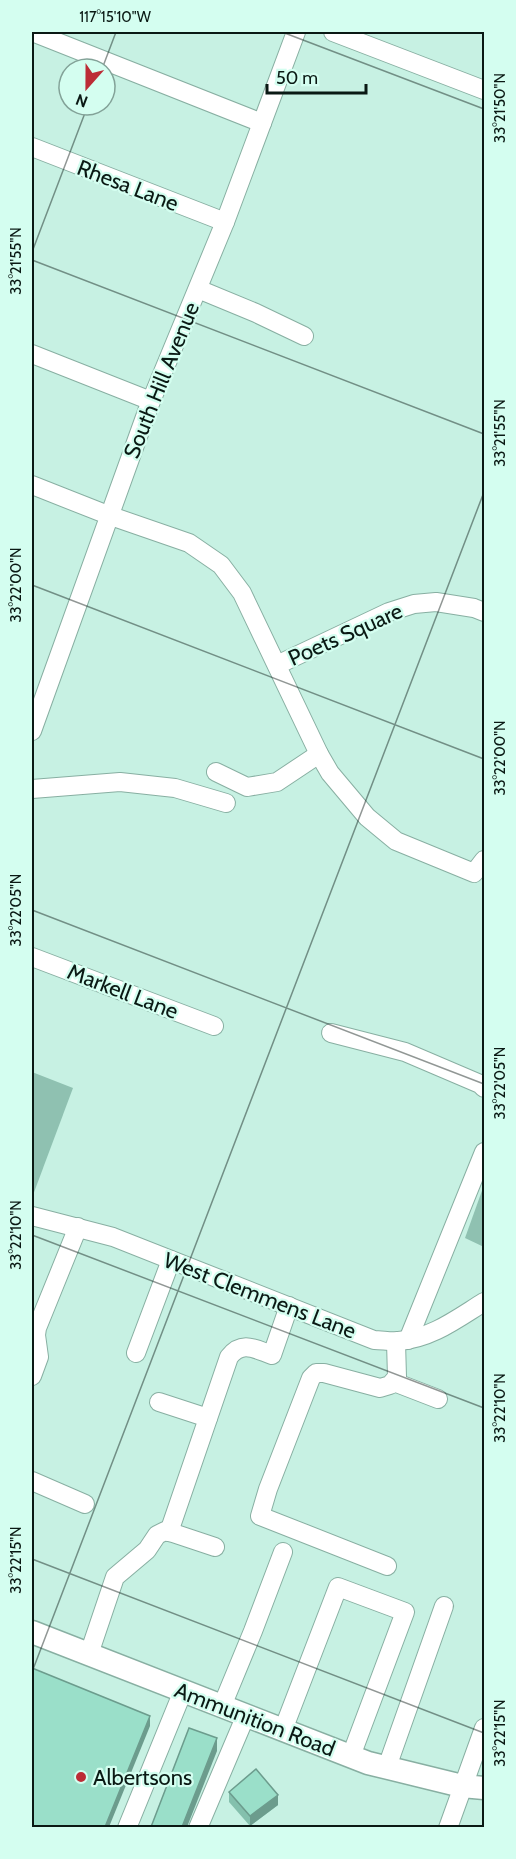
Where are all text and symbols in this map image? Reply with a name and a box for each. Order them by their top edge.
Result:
text: 117°15'10"W [79,8,152,26]
north arrow [57,57,117,117]
scale bar [267,57,366,95]
text: 50 m [276,67,318,89]
text: 33°21'50"N [491,73,509,143]
text: N [73,90,90,111]
street label: Rhesa Lane [73,154,182,217]
text: 33°21'55"N [7,227,25,295]
street label: South Hill Avenue [118,298,205,462]
text: 33°21'55"N [491,399,509,467]
text: 33°22'00"N [7,547,25,623]
street label: Poets Square [284,597,407,672]
text: 33°22'00"N [491,720,509,796]
text: 33°22'05"N [7,874,25,946]
street label: Markell Lane [64,958,182,1025]
text: 33°22'05"N [491,1047,509,1119]
text: 33°22'10"N [7,1200,25,1270]
street label: West Clemmens Lane [160,1246,360,1345]
text: 33°22'10"N [491,1373,509,1443]
text: 33°22'15"N [7,1526,25,1594]
street label: Ammunition Road [171,1676,339,1762]
text: 33°22'15"N [491,1699,509,1767]
place label: Albertsons [93,1764,192,1791]
marker: Albertsons [74,1770,88,1784]

